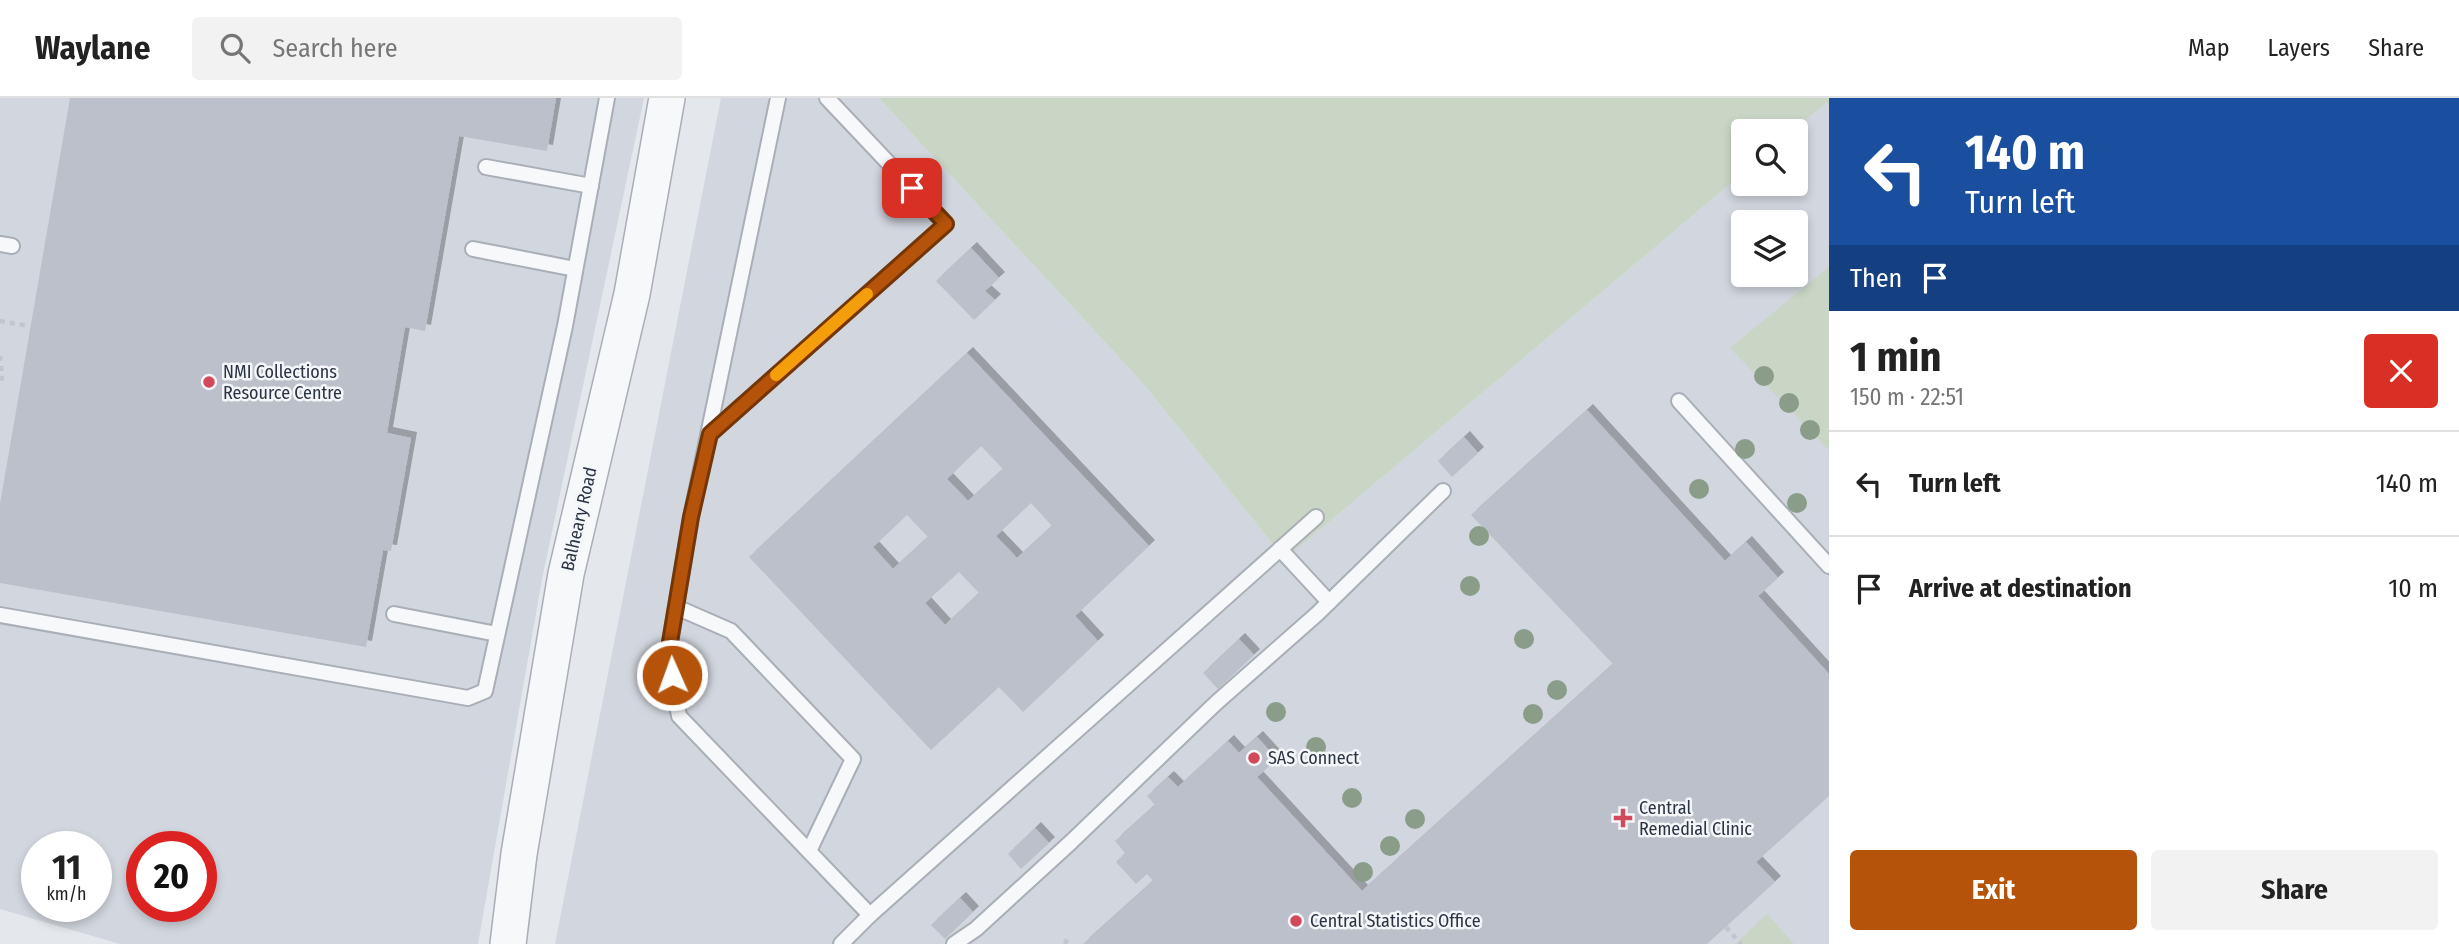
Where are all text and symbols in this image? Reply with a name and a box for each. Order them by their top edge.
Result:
search box [192,17,682,80]
text: Waylane [35,28,150,68]
icon: search [216,29,254,67]
text: Search here [272,33,398,64]
text: Map [2188,34,2230,62]
text: Layers [2268,34,2330,62]
text: Share [2368,34,2424,62]
map controls [1731,119,1808,287]
button: search [1731,119,1808,196]
text: 140 m [1965,123,2085,182]
icon: left [1850,126,1941,217]
pin [882,158,942,218]
icon: arrive [893,169,931,207]
text: Turn left [1965,183,2075,221]
button: layers [1731,210,1808,287]
icon: arrive [1916,259,1954,297]
text: Then [1850,263,1902,294]
text: 1 min [1850,332,1941,382]
button: close [2364,334,2438,408]
place label: NMI Collections Resource Centre [223,361,342,404]
marker: NMI Collections Resource Centre [201,374,217,390]
text: 150 m · 22:51 [1850,383,1964,411]
street label: Balheary Road [556,465,602,573]
icon: left [1850,465,1888,503]
text: Turn left [1909,468,2001,499]
text: 140 m [2376,468,2438,499]
icon: arrive [1850,570,1888,608]
text: Arrive at destination [1909,573,2132,604]
text: 10 m [2388,573,2438,604]
position arrow [635,638,709,712]
place label: SAS Connect [1268,747,1359,769]
marker: SAS Connect [1246,750,1262,766]
place label: Central Remedial Clinic [1639,797,1752,840]
marker: Central Remedial Clinic [1613,808,1633,828]
speed limit sign: 20 [126,831,217,922]
text: 11 [52,846,81,888]
button: Exit [1850,850,2137,930]
button: Share [2151,850,2438,930]
text: km/h [46,883,87,905]
place label: Central Statistics Office [1310,910,1481,932]
marker: Central Statistics Office [1288,913,1304,929]

